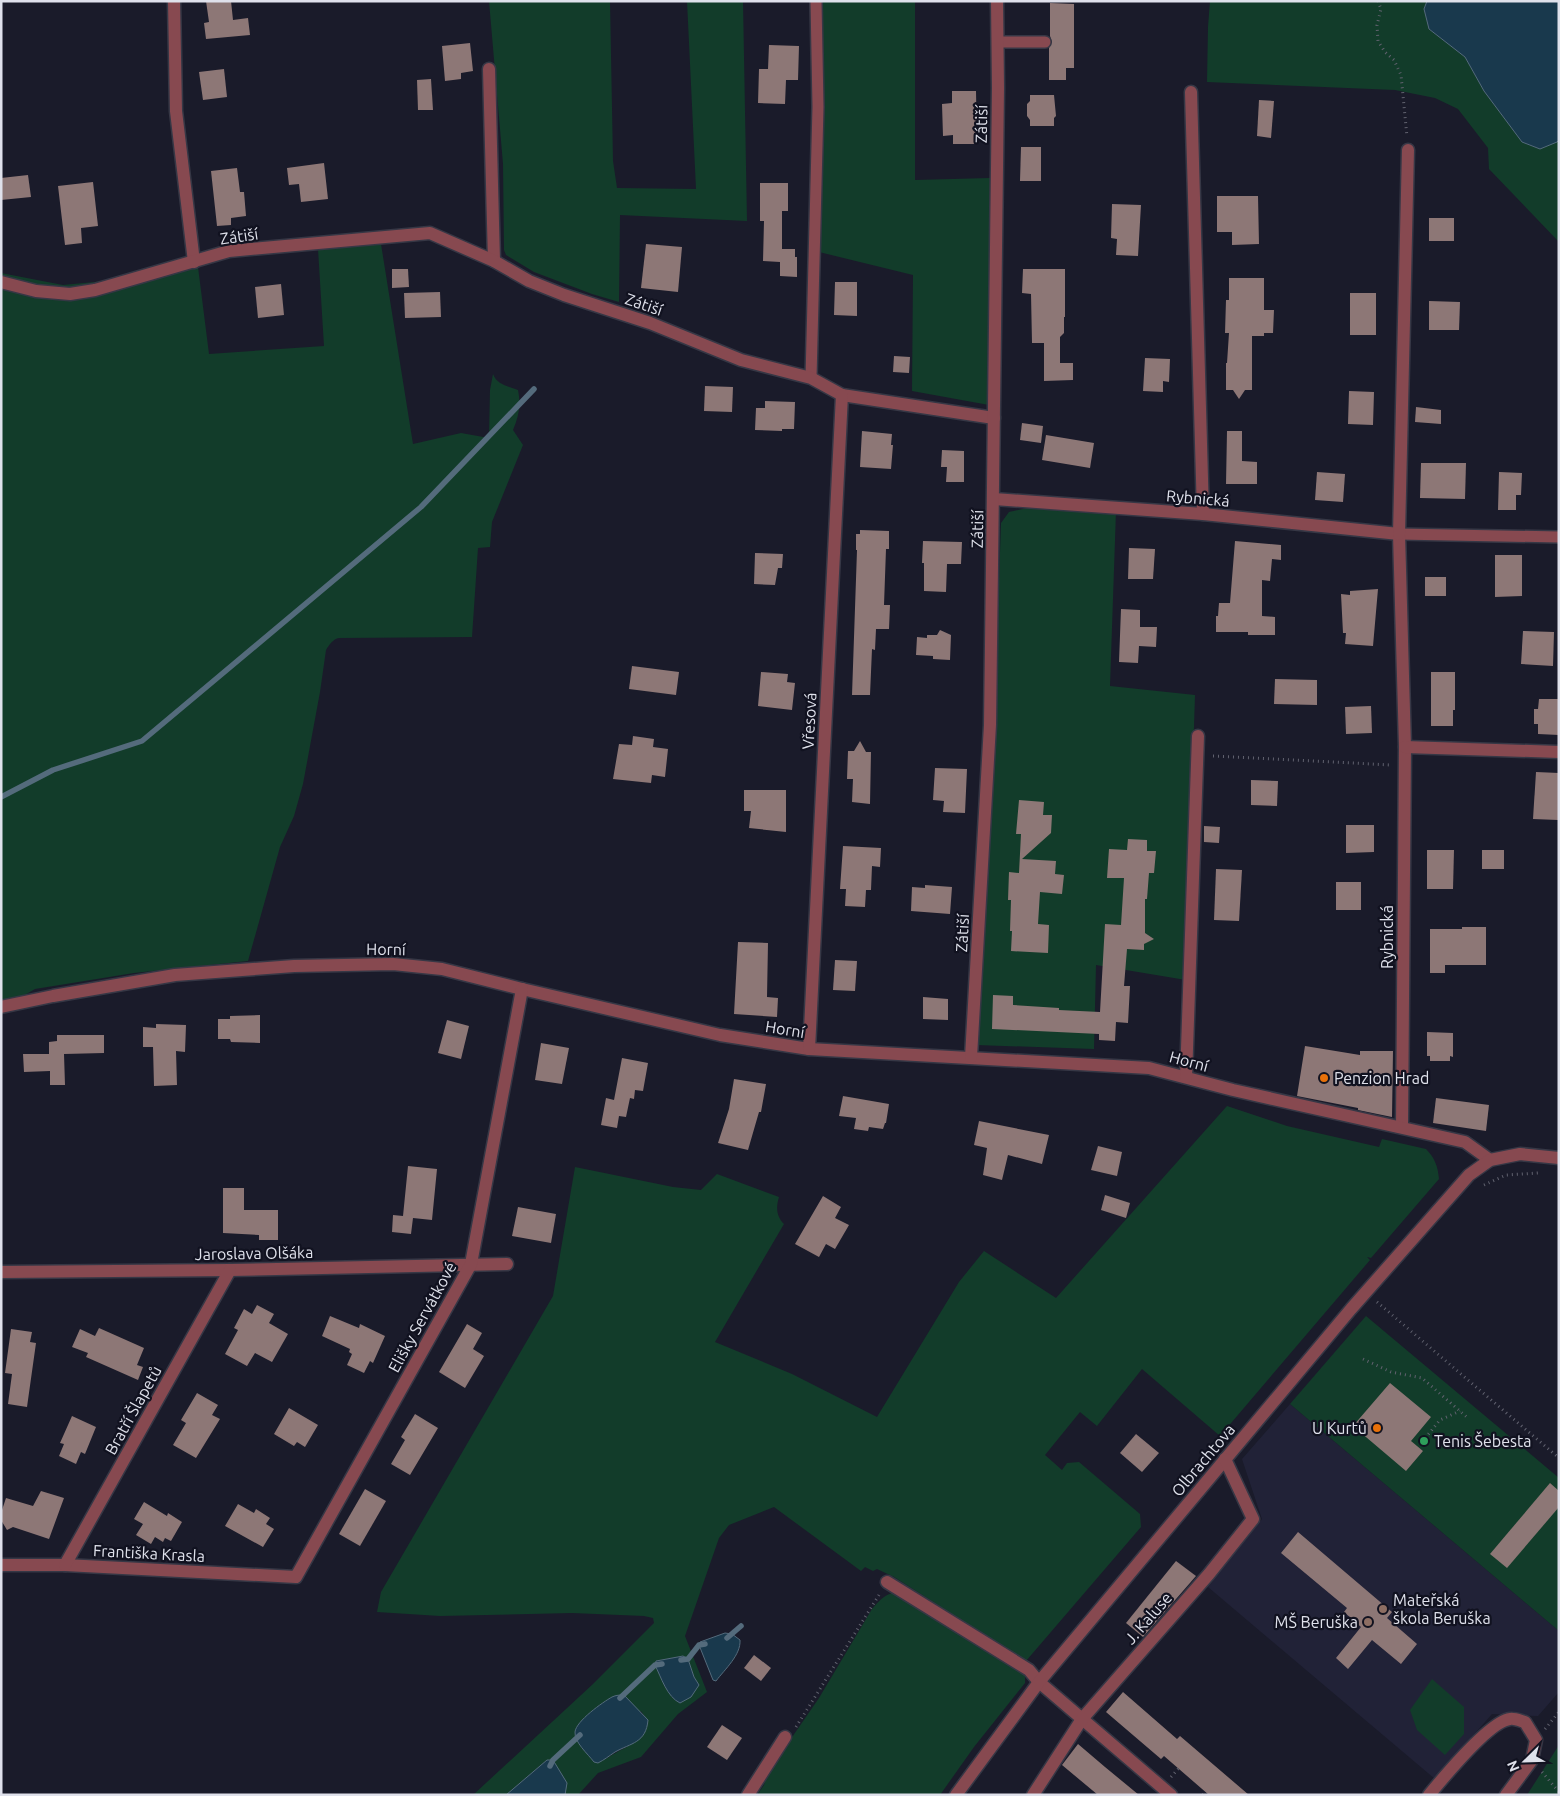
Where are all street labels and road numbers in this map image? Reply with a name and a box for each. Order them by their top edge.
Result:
street label: Zátiší [972,104,990,143]
street label: Zátiší [219,224,260,248]
street label: Zátiší [623,289,666,319]
street label: Rybnická [1165,486,1231,510]
street label: Zátiší [968,509,986,548]
street label: Vřesová [799,692,819,750]
street label: Rybnická [1378,905,1396,969]
street label: Zátiší [952,912,972,953]
street label: Horní [366,940,407,958]
street label: Horní [764,1017,807,1041]
street label: Horní [1168,1047,1212,1075]
street label: Jaroslava Olšáka [195,1243,313,1263]
street label: Elišky Servátkové [384,1259,460,1375]
street label: Bratří Šlapetů [100,1362,165,1458]
street label: Olbrachtova [1168,1420,1238,1500]
street label: Františka Krasla [93,1541,205,1565]
street label: J. Kaluse [1121,1588,1175,1648]

